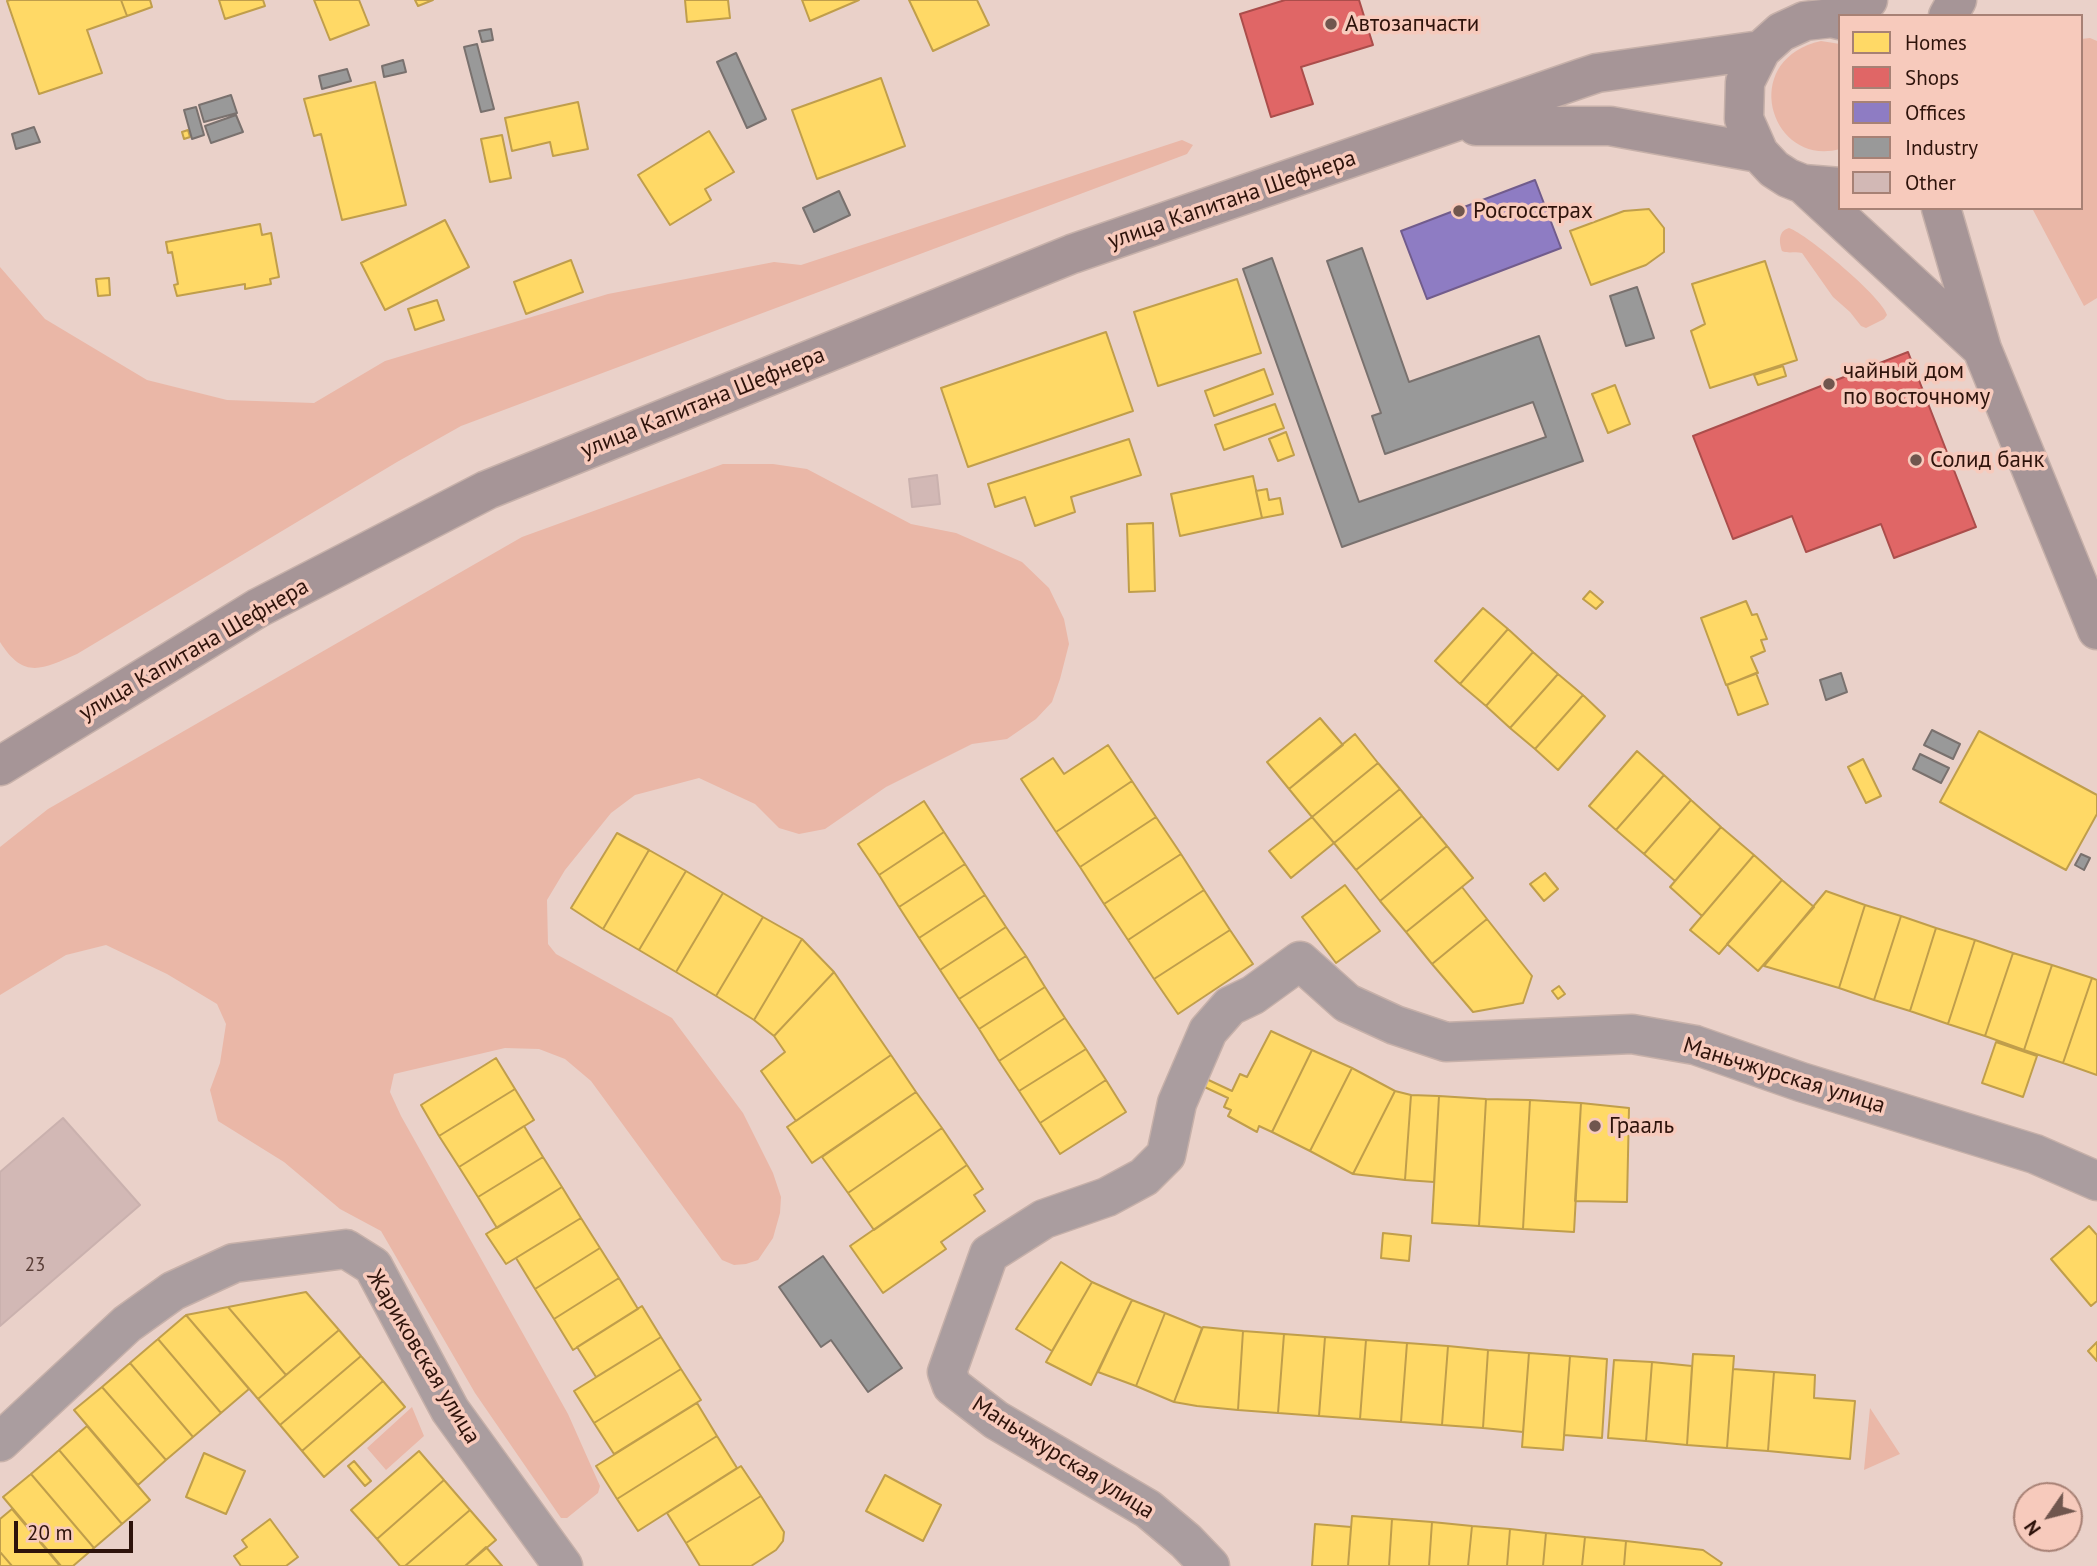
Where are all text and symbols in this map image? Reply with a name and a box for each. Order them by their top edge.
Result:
place label: Автозапчасти [1345,10,1479,38]
legend [1838,14,2083,210]
marker: Автозапчасти [1323,16,1339,32]
text: Homes [1905,29,1967,56]
text: Shops [1905,64,1959,91]
text: Offices [1905,99,1966,126]
text: Industry [1905,134,1978,161]
street label: улица Капитана Шефнера [1104,145,1360,255]
text: Other [1905,169,1956,196]
place label: Росгосстрах [1473,197,1593,225]
marker: Росгосстрах [1451,203,1467,219]
street label: улица Капитана Шефнера [577,341,829,465]
place label: чайный дом по восточному [1843,357,1990,411]
marker: чайный дом по восточному [1821,376,1837,392]
place label: Солид банк [1930,446,2044,474]
marker: Солид банк [1908,452,1924,468]
street label: улица Капитана Шефнера [74,573,314,727]
street label: Маньчжурская улица [1680,1032,1888,1120]
place label: Грааль [1609,1112,1674,1140]
marker: Грааль [1587,1118,1603,1134]
house number: 23 [25,1255,45,1277]
street label: Жариковская улица [360,1265,486,1449]
street label: Маньчжурская улица [967,1391,1159,1525]
north arrow [2013,1482,2083,1552]
scale bar [18,1506,136,1550]
text: N [2019,1516,2046,1540]
text: 20 m [27,1519,73,1546]

